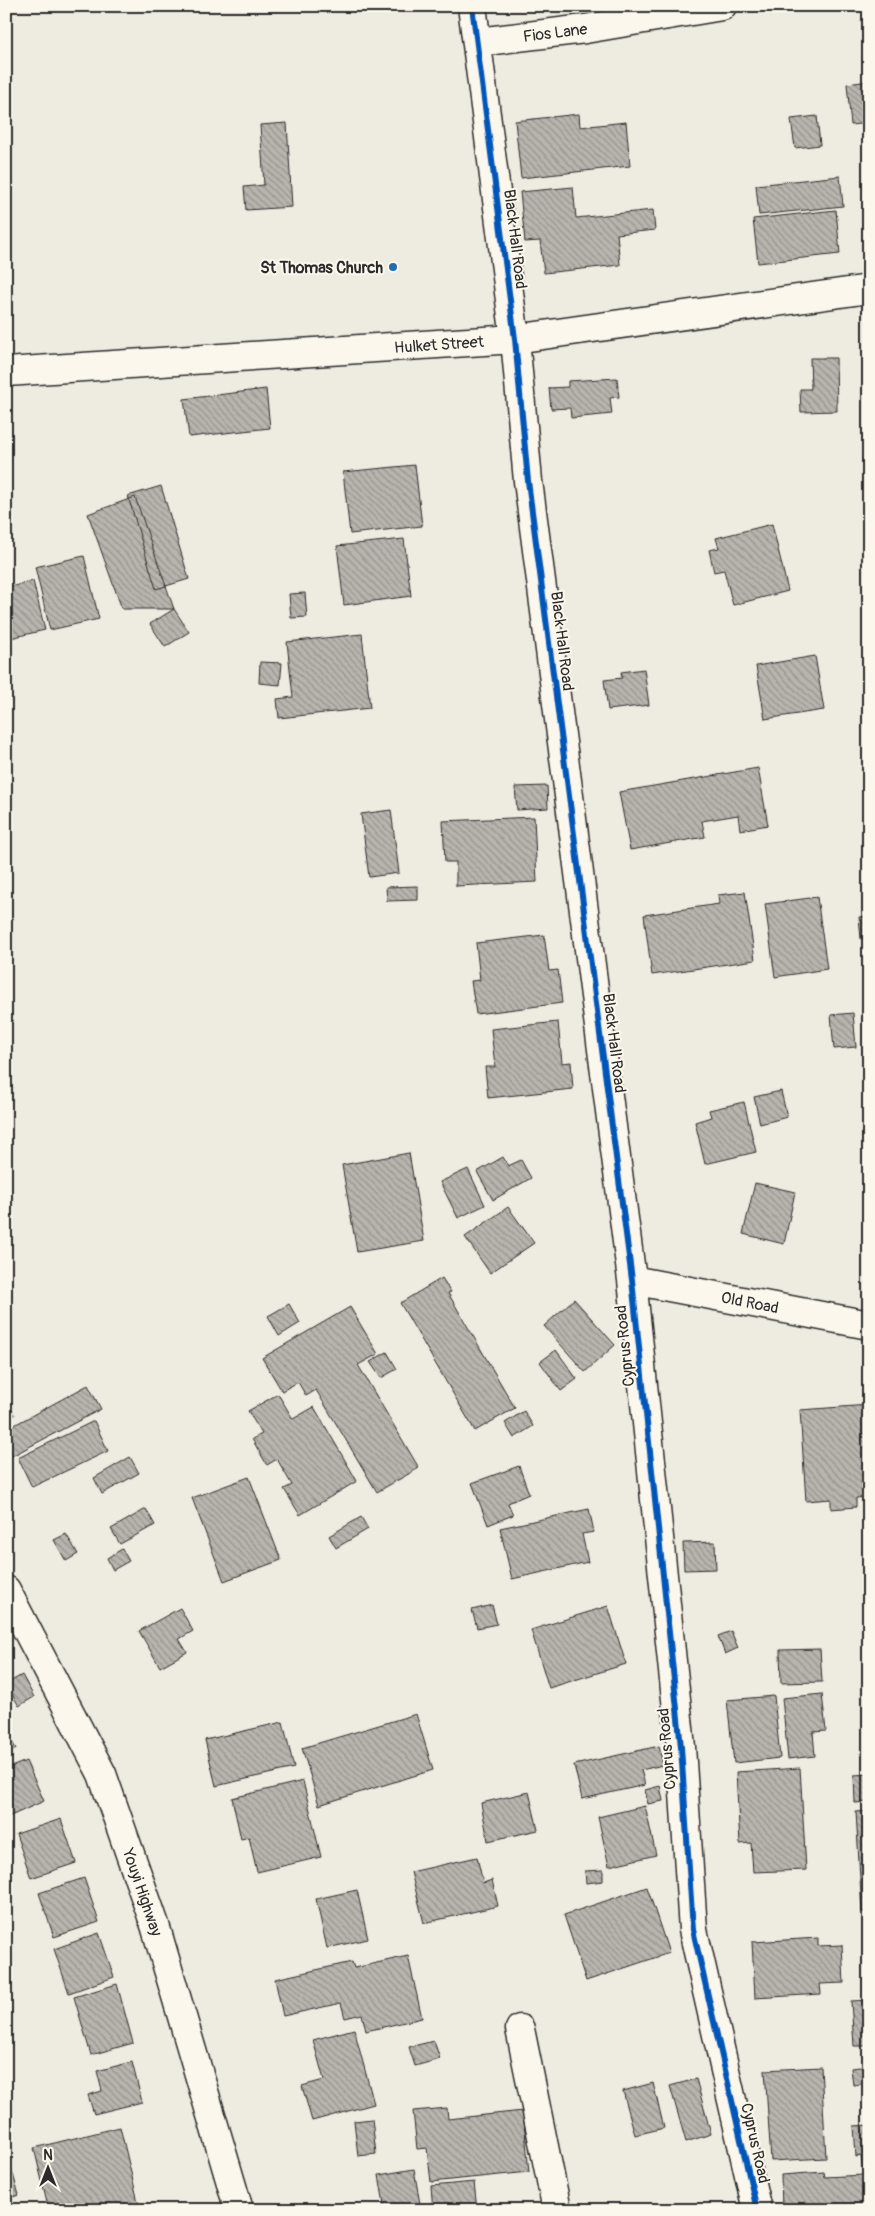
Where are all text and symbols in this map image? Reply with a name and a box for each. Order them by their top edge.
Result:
street label: Fios Lane [522,19,589,47]
street label: Black Hall Road [499,188,531,290]
place label: St Thomas Church [260,258,383,278]
marker: St Thomas Church [387,261,399,273]
street label: Hulket Street [394,332,485,358]
street label: Black Hall Road [546,590,578,692]
street label: Black Hall Road [598,992,630,1094]
street label: Old Road [719,1288,780,1318]
street label: Cyprus Road [611,1304,639,1388]
street label: Cyprus Road [653,1707,681,1791]
street label: Youyi Highway [117,1845,166,1939]
street label: Cyprus Road [736,2101,774,2185]
north arrow [22,2144,72,2194]
text: N [43,2147,53,2164]

